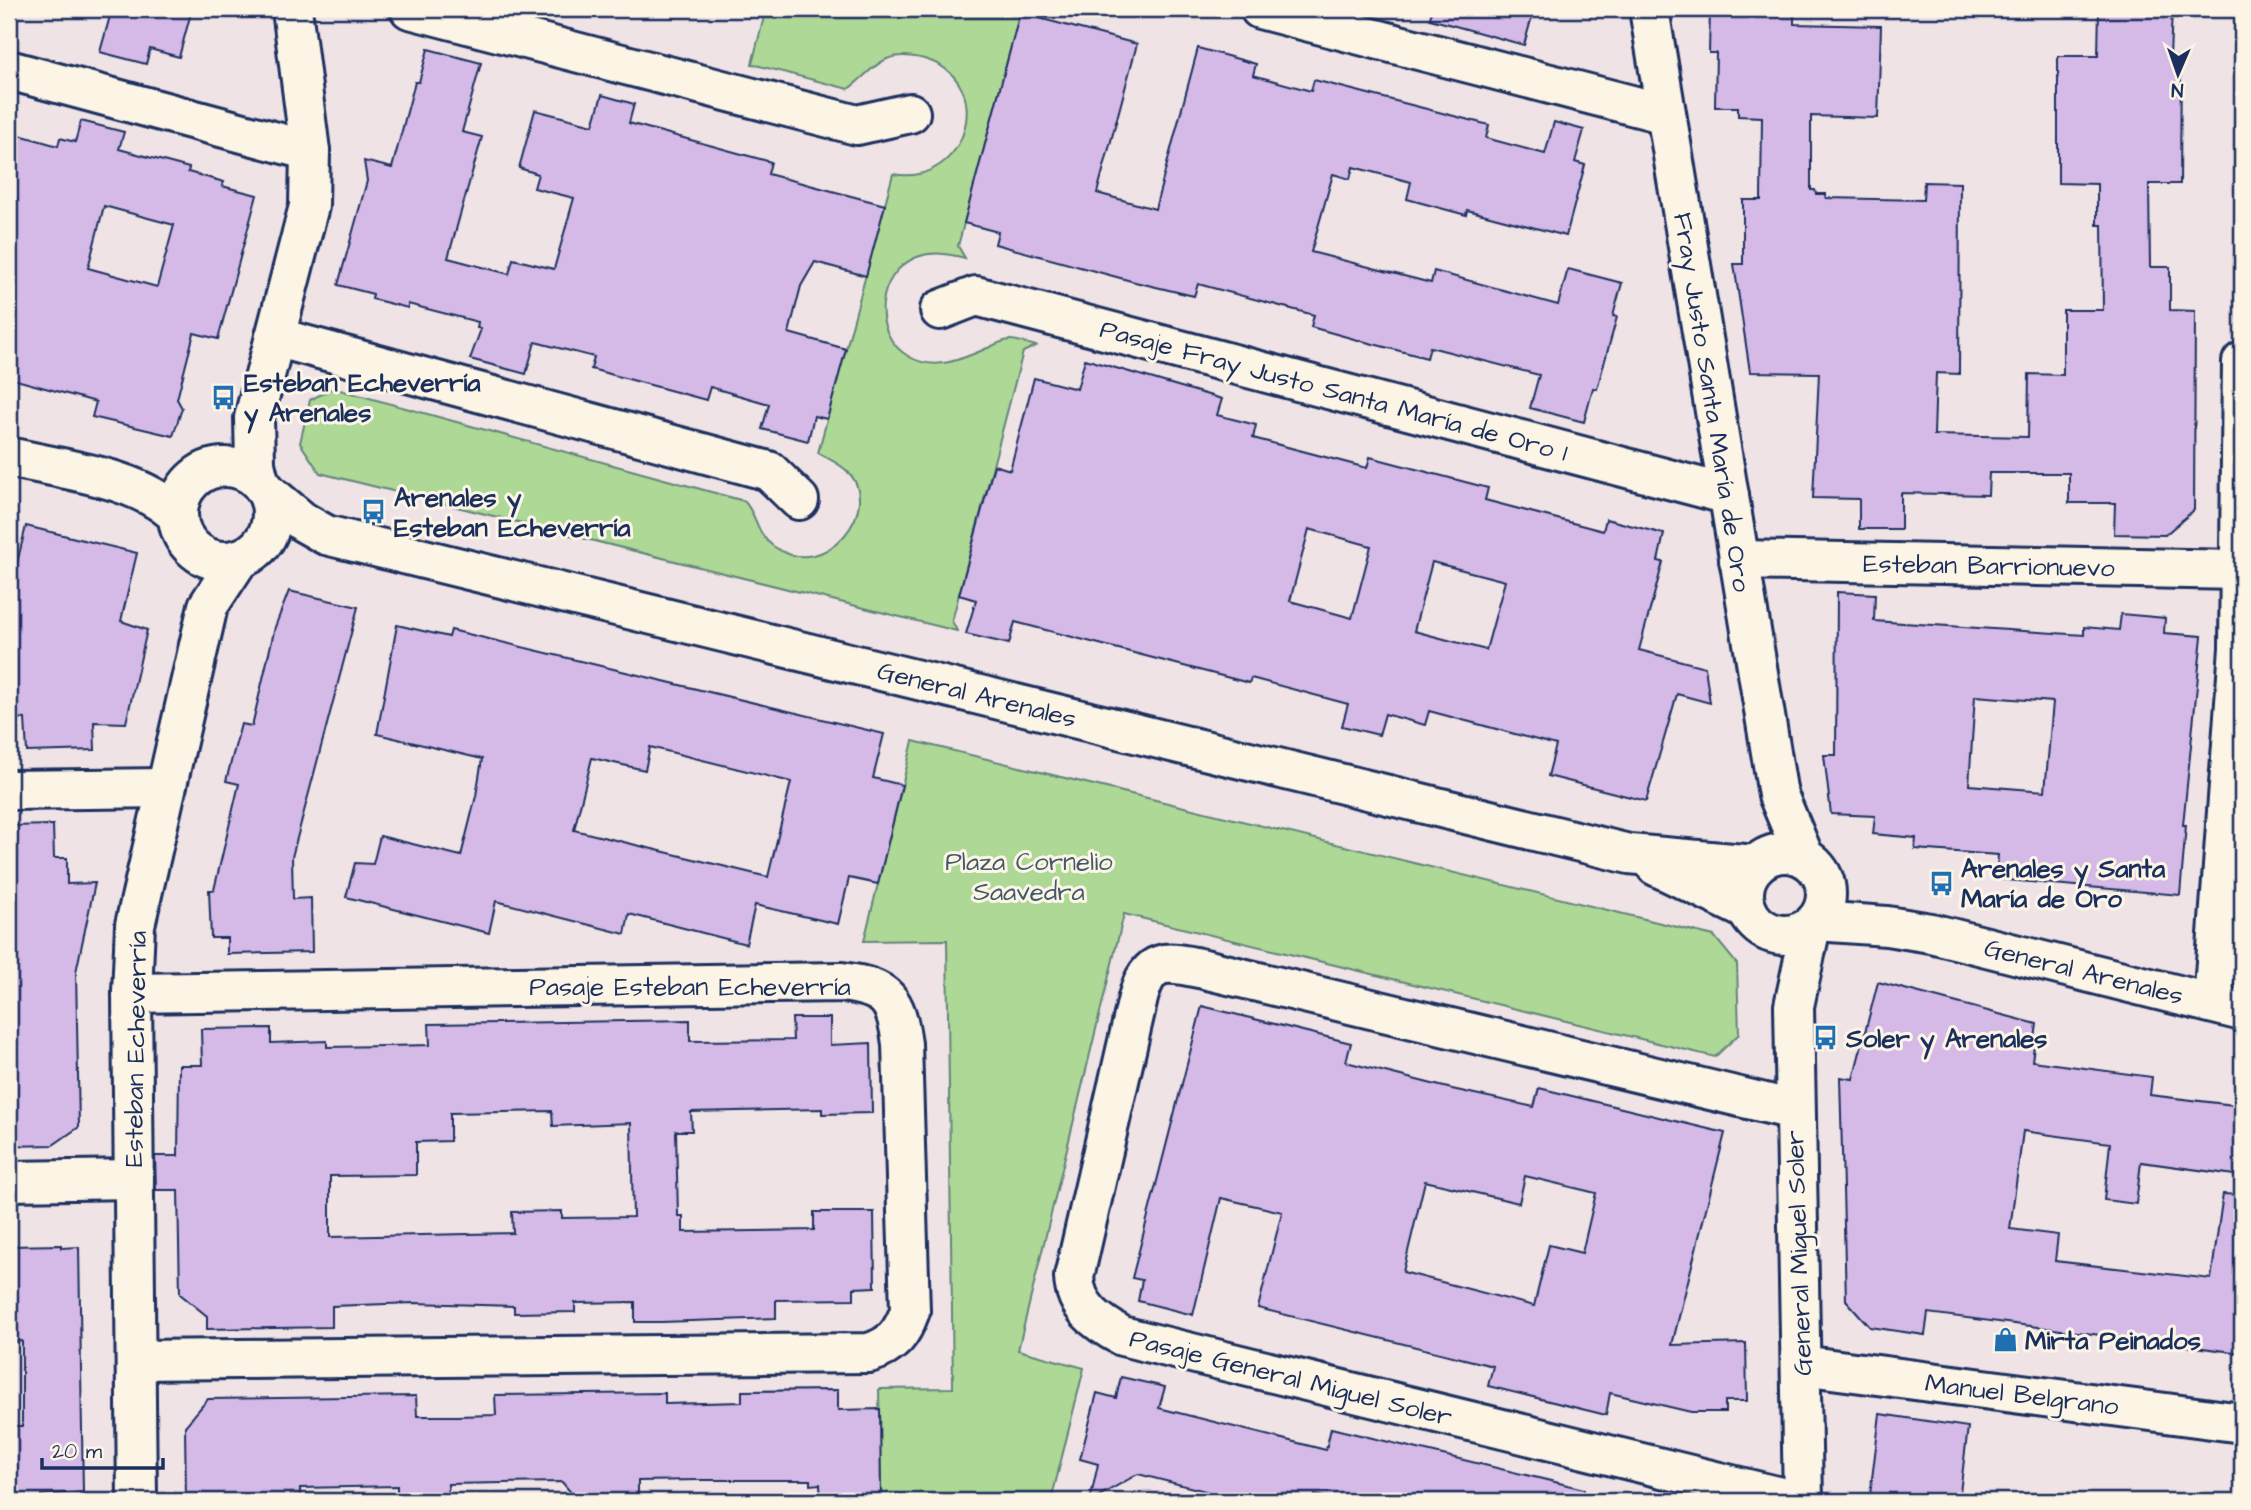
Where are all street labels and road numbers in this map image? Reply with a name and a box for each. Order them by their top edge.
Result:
street label: Fray Justo Santa María de Oro [1662,210,1760,595]
street label: Pasaje Fray Justo Santa María de Oro 1 [1095,311,1572,473]
street label: Esteban Barrionuevo [1863,546,2115,586]
street label: General Arenales [874,653,1080,737]
street label: General Arenales [1981,930,2187,1014]
street label: Esteban Echeverría [116,931,156,1168]
street label: Pasaje Esteban Echeverría [529,969,851,1005]
street label: General Miguel Soler [1777,1130,1823,1376]
street label: Pasaje General Miguel Soler [1125,1320,1456,1437]
street label: Manuel Belgrano [1923,1365,2121,1427]

